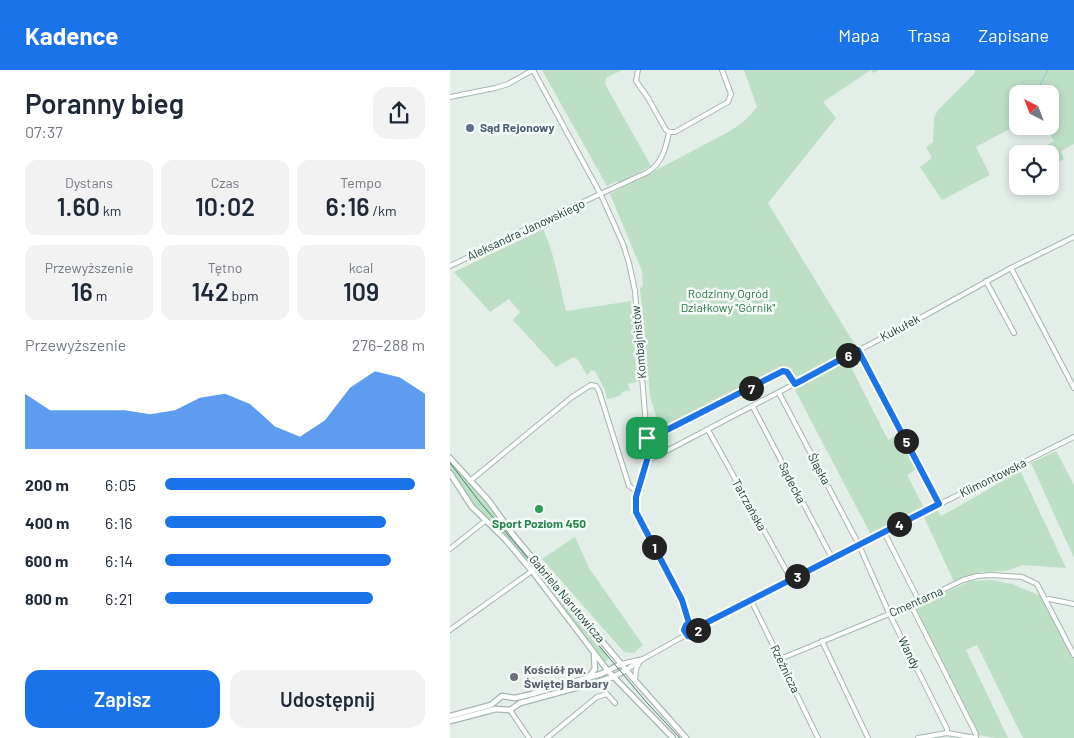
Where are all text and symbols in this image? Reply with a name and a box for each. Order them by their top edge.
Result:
text: Kadence [25,21,118,50]
text: Mapa [838,24,880,46]
text: Trasa [908,24,950,46]
text: Zapisane [978,24,1049,46]
north arrow [1009,85,1059,135]
map controls [1009,85,1059,195]
text: Poranny bieg [25,86,184,120]
button: share [373,87,425,139]
place label: Sąd Rejonowy [480,120,554,134]
text: 07:37 [25,122,63,141]
marker: Sąd Rejonowy [464,122,476,134]
button: locate [1009,145,1059,195]
text: Dystans [65,174,113,191]
text: Czas [211,174,239,191]
text: Tempo [340,174,382,191]
text: 1.60 [57,191,100,221]
text: 10:02 [195,191,255,221]
text: 6:16 [325,191,370,221]
street label: Aleksandra Janowskiego [464,196,587,263]
text: km [100,202,121,219]
text: /km [370,202,397,219]
text: Przewyższenie [45,259,133,276]
text: Tętno [208,259,242,276]
text: kcal [349,259,373,276]
text: 16 [71,276,93,306]
text: 142 [192,276,229,306]
text: 109 [343,276,379,306]
park label: Rodzinny Ogród Działkowy "Górnik" [681,286,775,314]
text: m [93,287,107,304]
text: bpm [229,287,258,304]
street label: Kombajnistów [628,305,648,379]
street label: Kukułek [877,311,922,343]
text: Przewyższenie [25,335,126,354]
text: 276–288 m [352,335,425,354]
pin: 6 [836,342,860,368]
text: 6 [845,347,852,364]
pin: 7 [738,376,764,400]
text: 7 [748,380,755,397]
pin [626,417,668,459]
icon: arrive [633,424,661,452]
pin: 5 [894,428,918,454]
text: 5 [903,433,910,450]
street label: Śląska [806,450,834,487]
street label: Klimontowska [957,455,1028,499]
street label: Sądecka [777,460,809,505]
text: 200 m [25,475,69,494]
text: 6:05 [105,475,136,494]
street label: Tatrzańska [730,476,770,533]
marker: Sport Poziom 450 [533,503,545,515]
pin: 4 [886,512,912,536]
text: 400 m [25,513,69,532]
text: 6:16 [105,513,133,532]
place label: Sport Poziom 450 [492,516,586,530]
text: 4 [895,516,904,533]
pin: 1 [642,534,666,560]
text: 1 [652,539,657,556]
text: 600 m [25,551,68,570]
text: 6:14 [105,551,133,570]
street label: Gabriela Narutowicza [527,552,609,645]
pin: 3 [784,564,810,588]
text: 3 [794,568,801,585]
street label: Cmentarna [886,583,945,619]
text: 800 m [25,589,68,608]
text: 6:21 [105,589,133,608]
pin: 2 [686,618,710,642]
text: 2 [695,622,702,639]
street label: Wandy [896,634,924,672]
street label: Rzeźnicza [768,642,804,695]
place label: Kościół pw. Świętej Barbary [524,662,609,690]
button: Zapisz [25,670,220,728]
button: Udostępnij [230,670,425,728]
marker: Kościół pw. Świętej Barbary [508,671,520,683]

